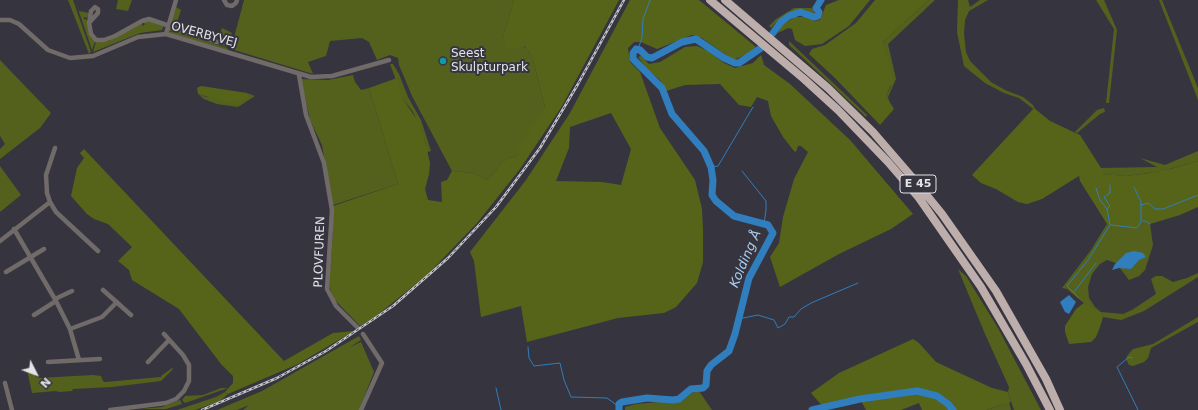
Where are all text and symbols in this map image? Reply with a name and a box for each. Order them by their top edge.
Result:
street label: OVERBYVEJ [169,19,239,51]
place label: Seest Skulpturpark [451,47,528,75]
marker: Seest Skulpturpark [438,56,448,66]
road number: E 45 [900,175,936,193]
street label: PLOVFUREN [312,216,328,288]
water label: Kolding Å [727,228,765,290]
north arrow [16,354,56,394]
text: N [37,375,53,390]

